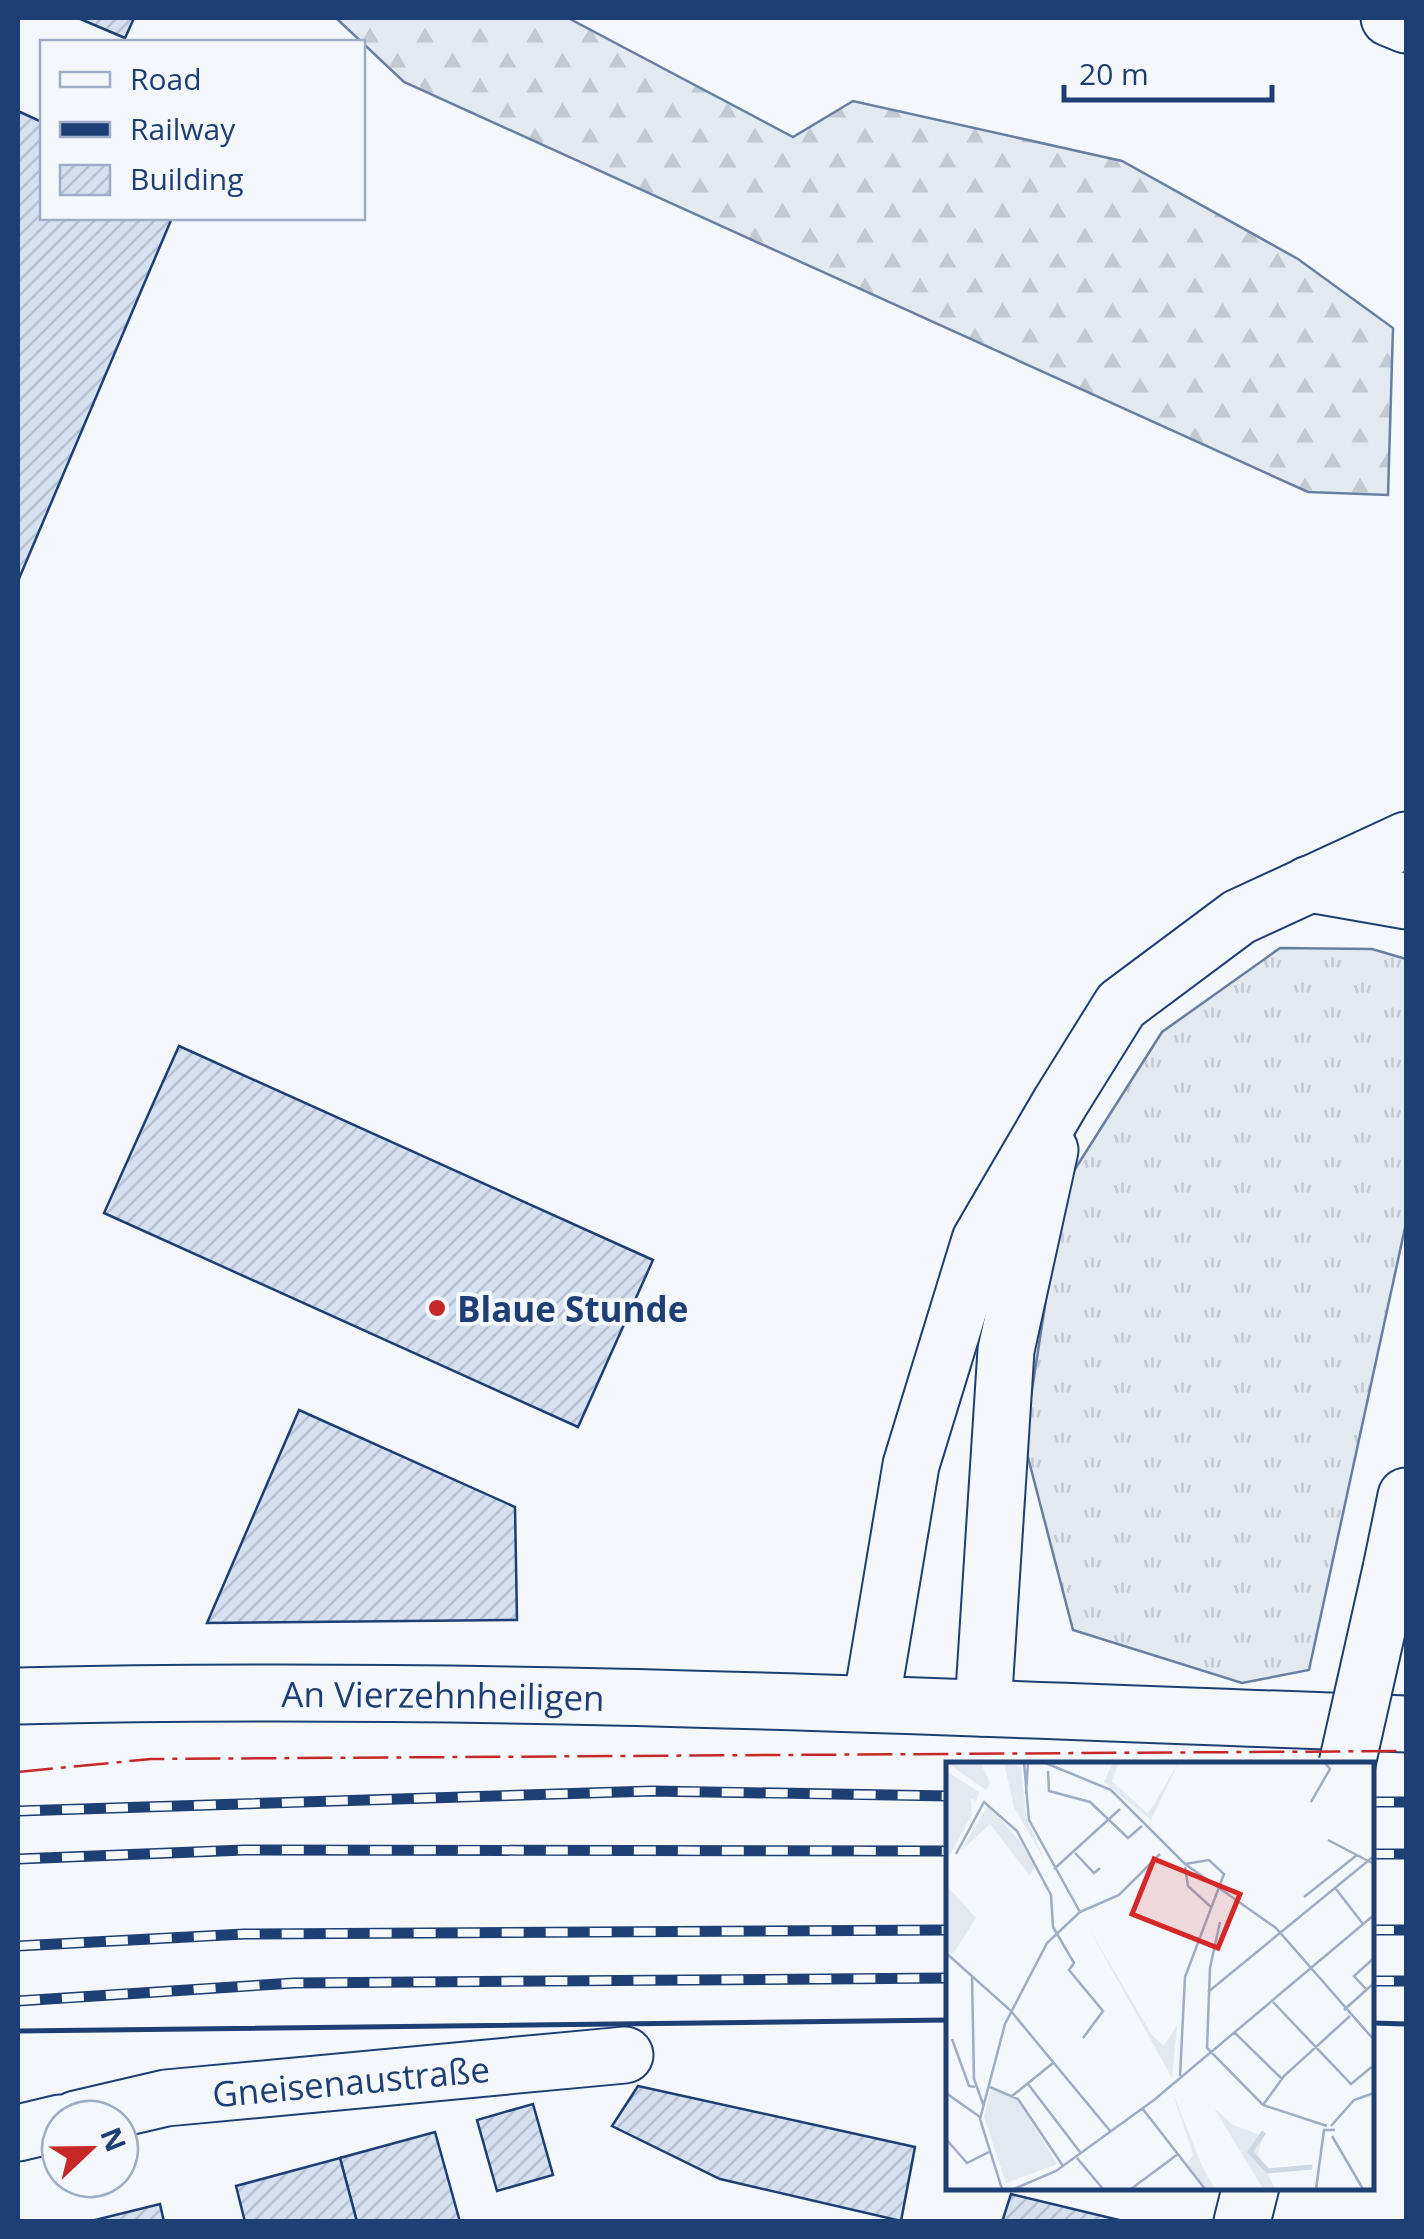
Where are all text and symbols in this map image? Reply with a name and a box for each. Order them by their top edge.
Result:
legend [40,40,365,220]
scale bar [1064,40,1272,102]
text: 20 m [1079,53,1149,94]
text: Road [130,58,202,99]
text: Railway [130,108,236,149]
text: Building [130,158,244,199]
place label: Blaue Stunde [457,1285,688,1332]
marker: Blaue Stunde [426,1297,448,1319]
street label: An Vierzehnheiligen [281,1670,605,1720]
inset map [946,1762,1374,2189]
street label: Gneisenaustraße [210,2044,492,2117]
north arrow [40,2099,140,2199]
text: N [92,2122,136,2157]

